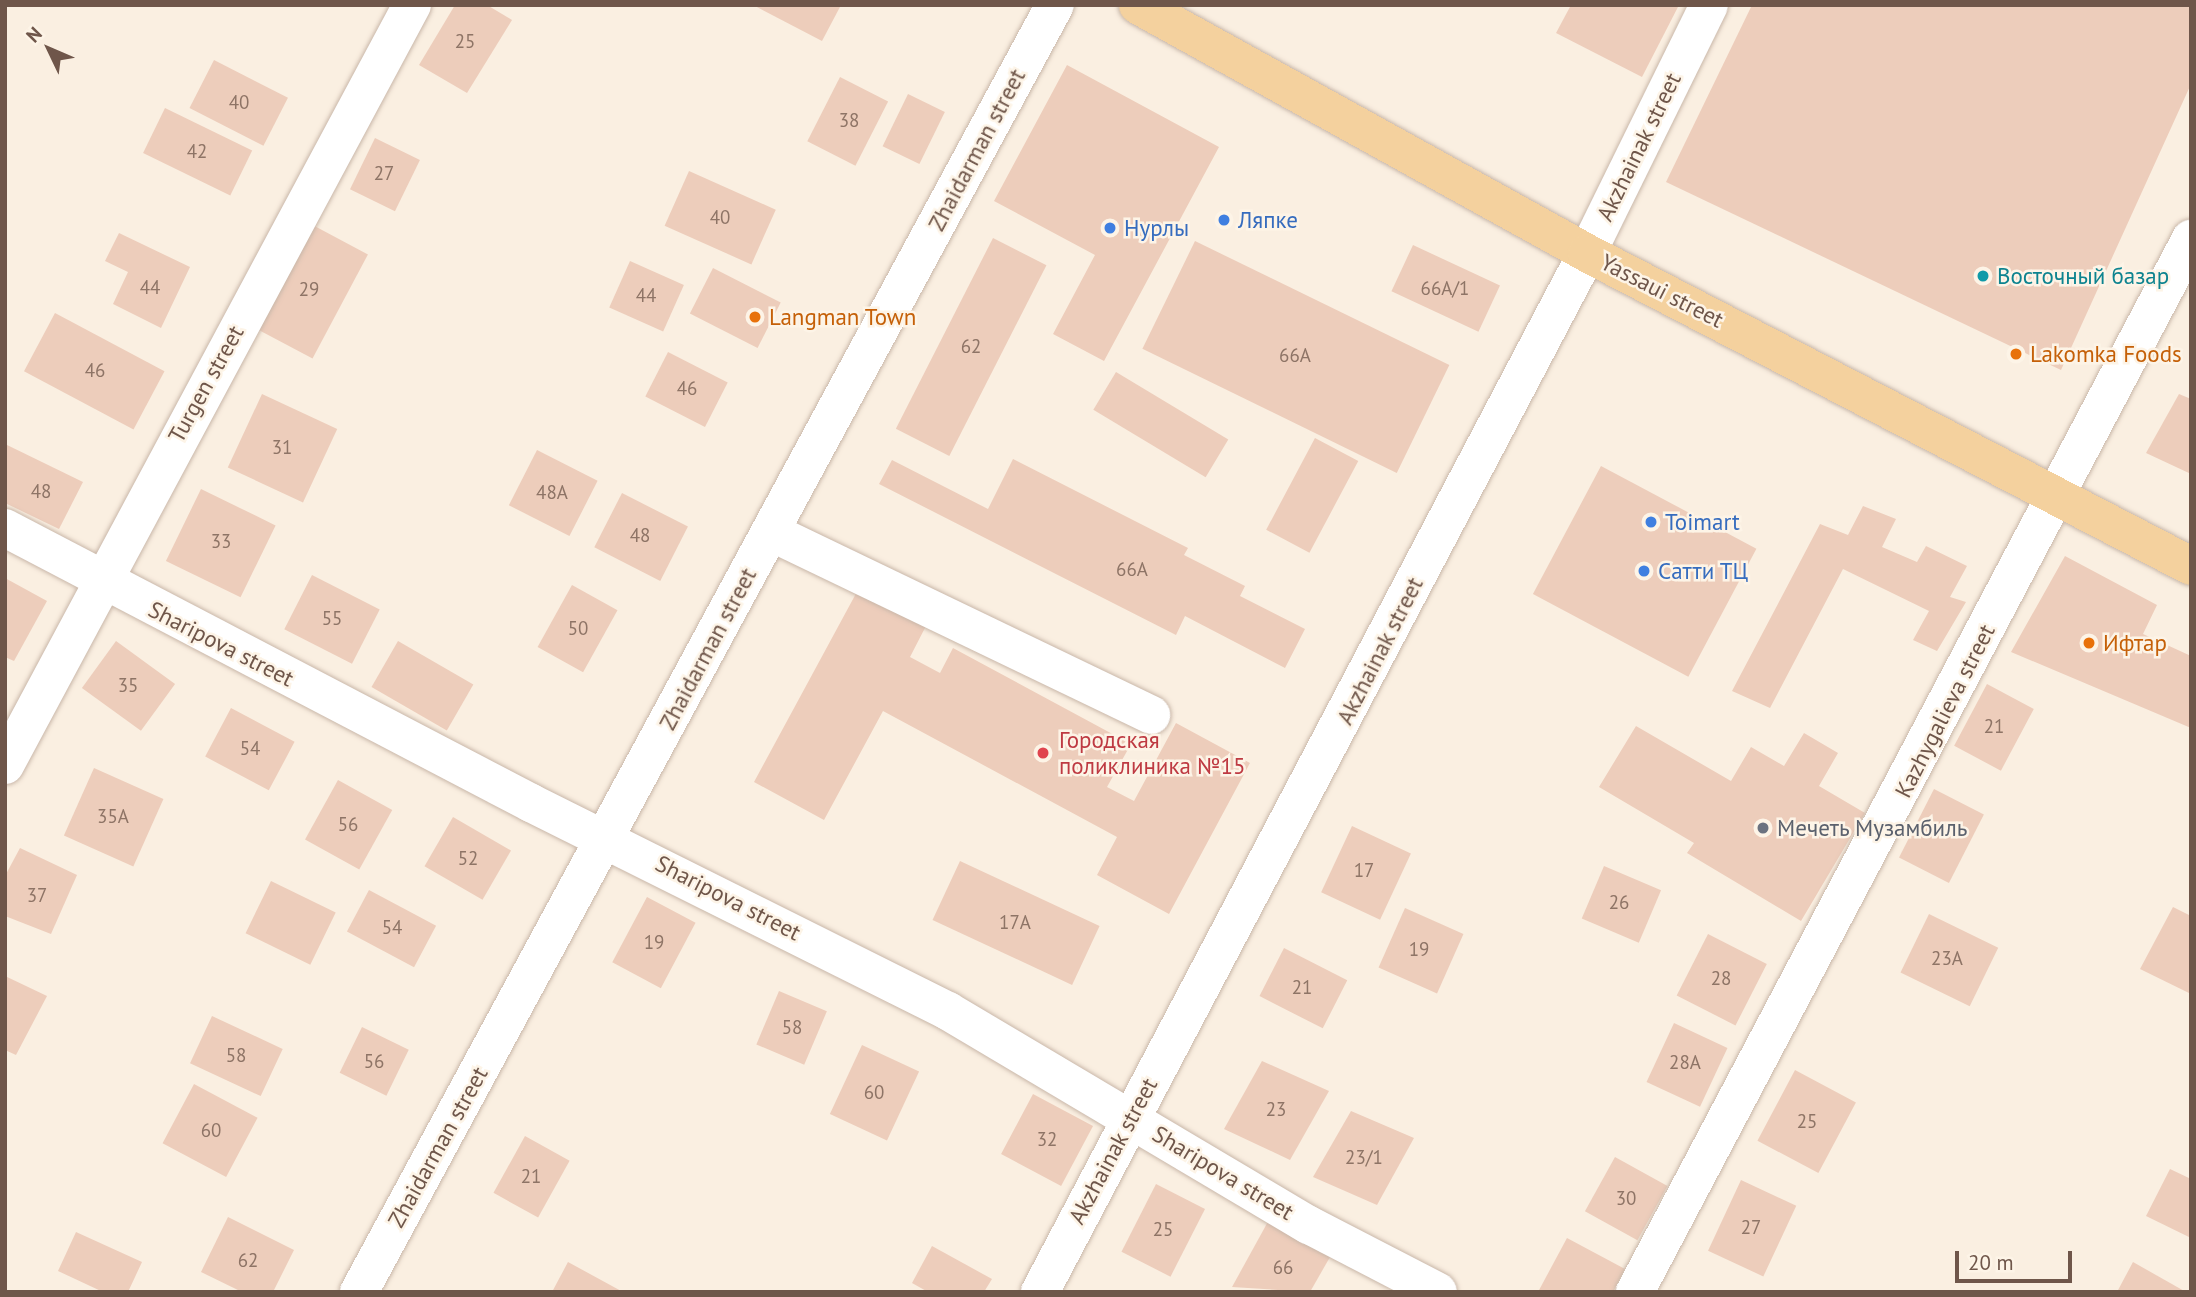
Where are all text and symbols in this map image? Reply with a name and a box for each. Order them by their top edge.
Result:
north arrow [14,14,84,84]
text: N [21,22,47,47]
house number: 25 [455,31,475,53]
street label: Zhaidarman street [923,64,1031,236]
street label: Akzhainak street [1591,68,1687,226]
house number: 40 [229,92,249,114]
house number: 38 [839,110,859,132]
house number: 42 [187,141,207,163]
house number: 27 [374,163,394,185]
place label: Ляпке [1238,206,1298,234]
house number: 40 [710,207,730,229]
marker: Ляпке [1216,212,1232,228]
place label: Нурлы [1124,214,1189,242]
marker: Нурлы [1102,220,1118,236]
street label: Yassaui street [1596,248,1728,334]
place label: Восточный базар [1997,262,2169,290]
marker: Восточный базар [1975,268,1991,284]
house number: 44 [140,277,160,299]
house number: 66А/1 [1421,278,1469,300]
house number: 29 [299,279,319,301]
house number: 44 [636,285,656,307]
place label: Langman Town [769,303,917,331]
marker: Langman Town [747,309,763,325]
street label: Turgen street [163,321,249,447]
house number: 62 [961,336,981,358]
place label: Lakomka Foods [2030,340,2182,368]
house number: 66А [1279,345,1311,367]
marker: Lakomka Foods [2008,346,2024,362]
house number: 46 [85,360,105,382]
house number: 46 [677,378,697,400]
house number: 31 [272,437,292,459]
house number: 48 [31,481,51,503]
house number: 48А [536,482,568,504]
place label: Toimart [1665,508,1740,536]
marker: Toimart [1643,514,1659,530]
house number: 48 [630,525,650,547]
house number: 33 [211,531,231,553]
place label: Сатти ТЦ [1658,557,1749,585]
house number: 66А [1116,559,1148,581]
street label: Zhaidarman street [654,563,762,735]
marker: Сатти ТЦ [1636,563,1652,579]
street label: Akzhainak street [1331,572,1429,730]
street label: Sharipova street [144,595,298,693]
house number: 55 [322,608,342,630]
house number: 50 [568,618,588,640]
street label: Kazhygalieva street [1889,620,2001,802]
place label: Ифтар [2103,629,2167,657]
marker: Ифтар [2081,635,2097,651]
house number: 35 [118,675,138,697]
house number: 21 [1984,716,2004,738]
place label: Городская поликлиника №15 [1059,726,1246,780]
house number: 54 [240,738,260,760]
marker: Городская поликлиника №15 [1033,743,1053,763]
house number: 35А [97,806,129,828]
house number: 56 [338,814,358,836]
place label: Мечеть Музамбиль [1777,814,1968,842]
marker: Мечеть Музамбиль [1755,820,1771,836]
house number: 52 [458,848,478,870]
street label: Sharipova street [651,849,805,947]
house number: 17 [1354,860,1374,882]
house number: 37 [27,885,47,907]
house number: 26 [1609,892,1629,914]
house number: 17А [999,912,1031,934]
house number: 54 [382,917,402,939]
house number: 19 [644,932,664,954]
house number: 19 [1409,939,1429,961]
house number: 23А [1931,948,1963,970]
house number: 28 [1711,968,1731,990]
house number: 21 [1292,977,1312,999]
house number: 58 [782,1017,802,1039]
house number: 58 [226,1045,246,1067]
house number: 56 [364,1051,384,1073]
house number: 28А [1669,1052,1701,1074]
street label: Zhaidarman street [382,1062,494,1232]
street label: Akzhainak street [1063,1073,1163,1229]
house number: 60 [864,1082,884,1104]
house number: 23 [1266,1099,1286,1121]
house number: 25 [1797,1111,1817,1133]
house number: 60 [201,1120,221,1142]
street label: Sharipova street [1148,1120,1298,1226]
house number: 32 [1037,1129,1057,1151]
house number: 23/1 [1345,1147,1383,1169]
house number: 21 [521,1166,541,1188]
house number: 30 [1616,1188,1636,1210]
house number: 27 [1741,1217,1761,1239]
house number: 25 [1153,1219,1173,1241]
scale bar [1958,1238,2075,1282]
text: 20 m [1968,1249,2014,1276]
house number: 62 [238,1250,258,1272]
house number: 66 [1273,1257,1293,1279]

